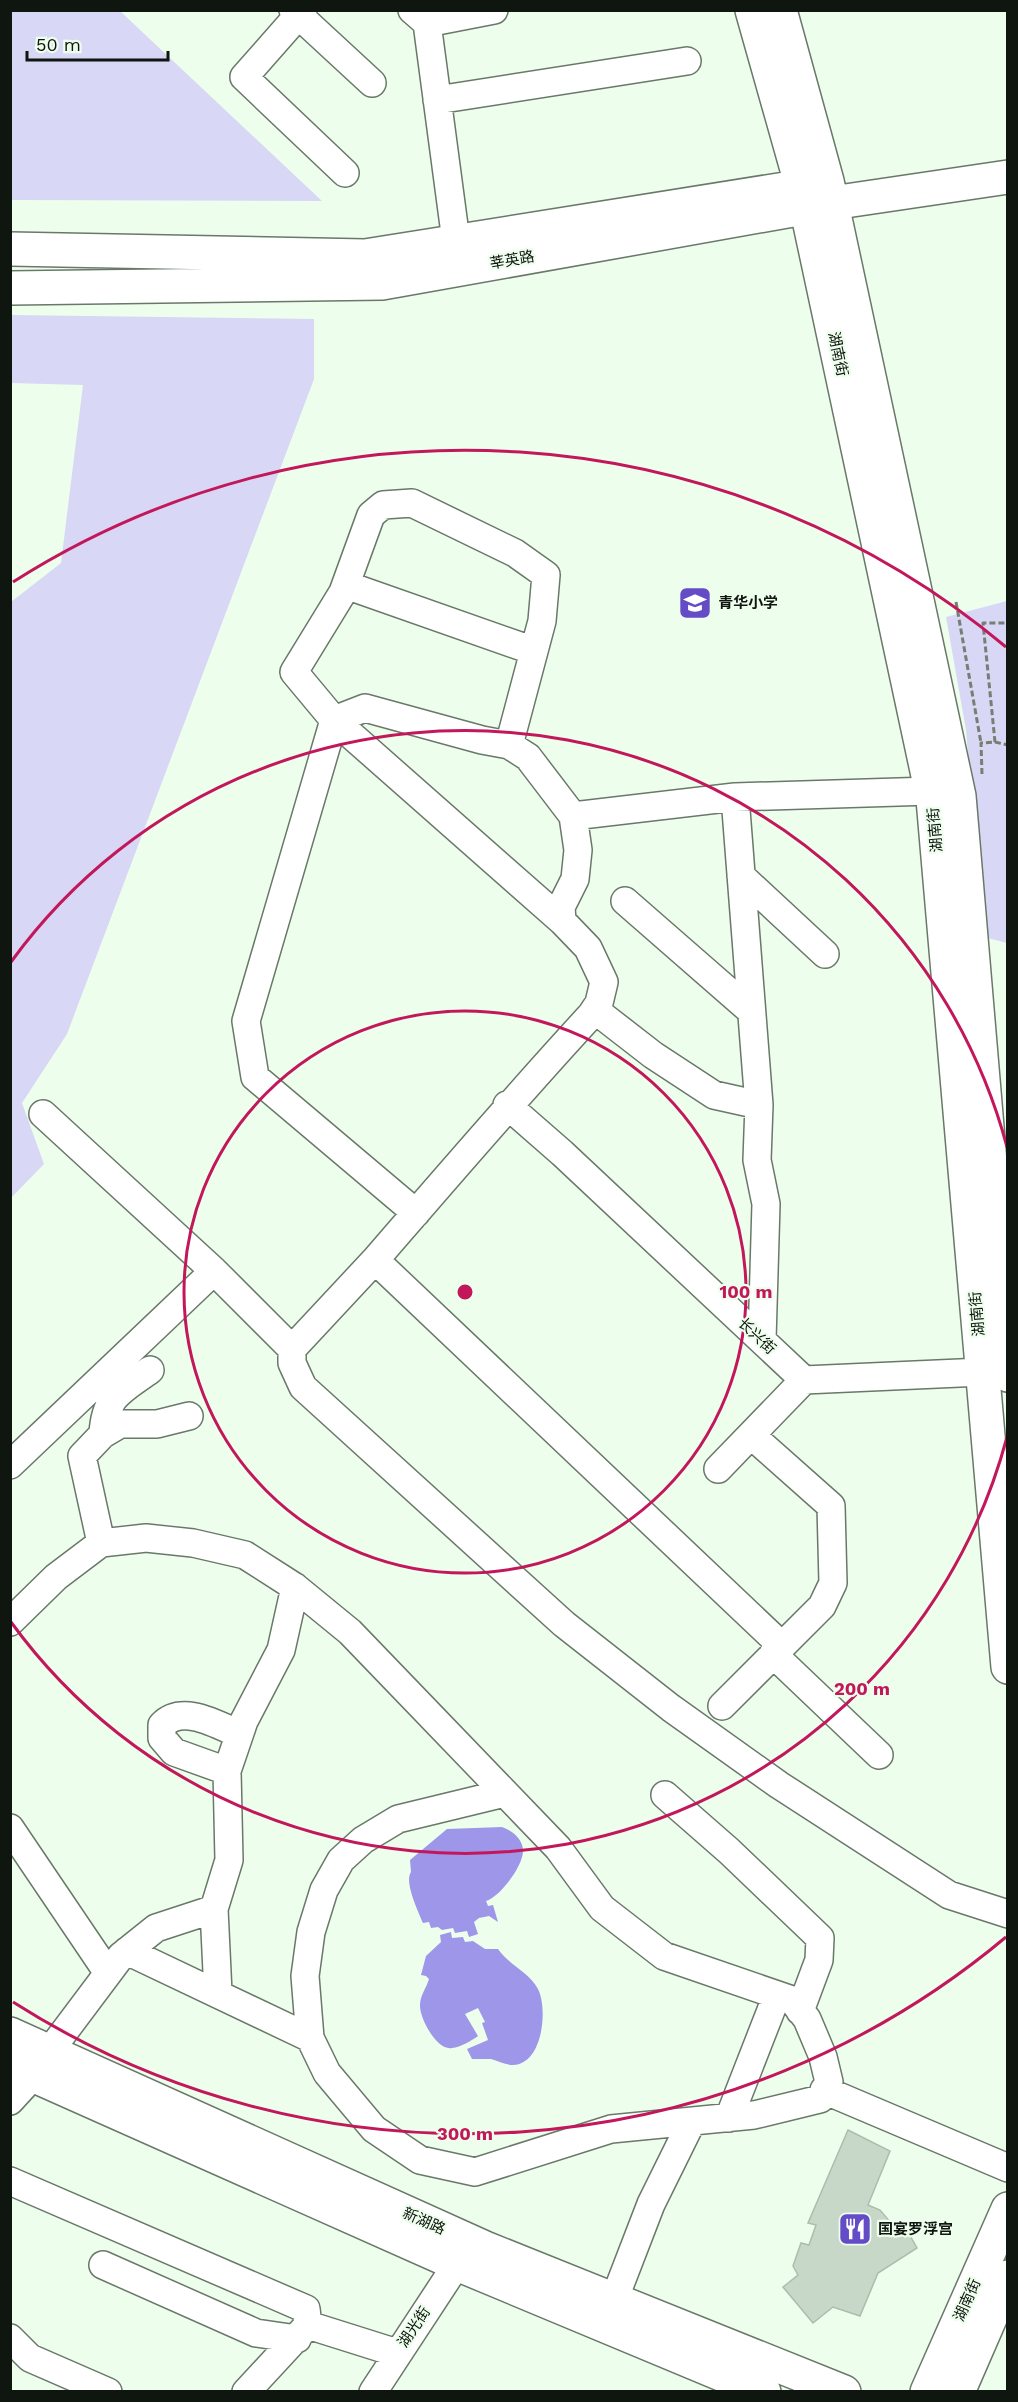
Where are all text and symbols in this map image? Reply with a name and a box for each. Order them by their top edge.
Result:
scale bar [27,24,168,62]
text: 50 m [36,34,81,55]
street label: 莘英路 [488,247,536,273]
street label: 湖南街 [825,330,851,378]
school or university icon: 青华小学 [677,585,713,621]
place label: 青华小学 [718,594,778,612]
street label: 湖南街 [924,807,946,853]
text: 100 m [719,1281,773,1302]
centre of rings [455,1282,475,1302]
street label: 湖南街 [966,1291,988,1337]
street label: 长兴街 [734,1314,780,1358]
text: 200 m [834,1678,890,1699]
text: 300 m [437,2123,493,2144]
street label: 新湖路 [400,2204,448,2238]
restaurant icon: 国宴罗浮宫 [837,2211,873,2247]
place label: 国宴罗浮宫 [878,2220,953,2238]
street label: 湖南街 [950,2276,984,2324]
street label: 湖光街 [394,2303,434,2351]

